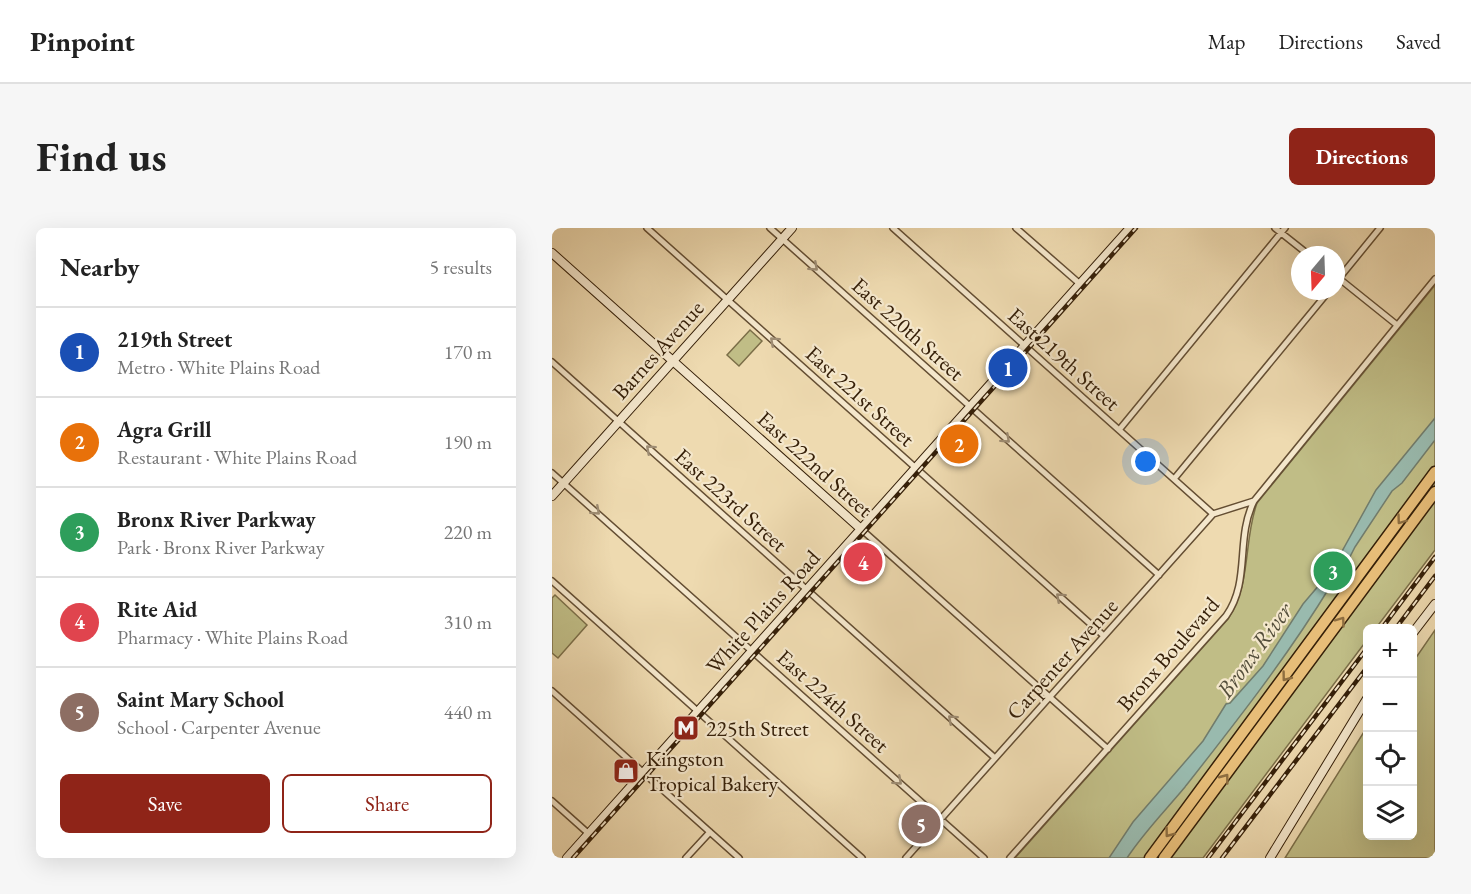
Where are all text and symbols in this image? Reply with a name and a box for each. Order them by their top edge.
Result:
text: Pinpoint [30,23,135,59]
text: Map [1208,28,1245,55]
text: Directions [1278,28,1363,55]
text: Saved [1396,28,1441,55]
button: Directions [1289,128,1435,185]
text: Find us [36,129,167,184]
north arrow [1291,246,1345,300]
text: Nearby [60,250,140,284]
text: 5 results [429,254,492,280]
one-way arrow [807,260,818,271]
street label: East 220th Street [846,271,970,387]
street label: Barnes Avenue [606,294,711,406]
street label: East 219th Street [1003,302,1125,416]
text: 219th Street [117,325,232,354]
one-way arrow [770,337,781,348]
text: 1 [74,339,85,365]
text: 170 m [444,339,492,365]
street label: East 221st Street [799,339,921,453]
pin: 1 [988,346,1028,390]
text: Metro · White Plains Road [117,354,320,380]
street label: East 222nd Street [751,404,879,524]
text: Agra Grill [117,415,211,444]
pin: 2 [940,422,978,466]
text: 2 [74,429,85,455]
text: 190 m [444,429,492,455]
one-way arrow [999,432,1010,443]
street label: East 223rd Street [669,442,794,558]
text: Restaurant · White Plains Road [117,444,357,470]
one-way arrow [646,445,657,456]
your location [1131,447,1160,476]
one-way arrow [589,504,600,515]
text: Bronx River Parkway [117,505,316,534]
one-way arrow [1397,513,1408,524]
text: 3 [74,519,85,545]
text: 220 m [444,519,492,545]
text: Park · Bronx River Parkway [117,534,324,560]
pin: 4 [844,540,882,584]
street label: White Plains Road [700,543,827,680]
pin: 3 [1314,548,1352,594]
street label: Bronx Boulevard [1110,590,1226,717]
street label: Carpenter Avenue [1000,592,1124,726]
one-way arrow [1057,593,1067,604]
text: Rite Aid [117,595,197,624]
water label: Bronx River [1208,595,1300,705]
text: 4 [74,609,85,635]
text: 310 m [444,609,492,635]
one-way arrow [1334,617,1345,628]
text: Pharmacy · White Plains Road [117,624,348,650]
map controls [1363,624,1417,840]
button: + [1363,624,1417,678]
street label: East 224th Street [771,643,895,759]
one-way arrow [1282,671,1293,682]
button: − [1363,678,1417,732]
text: Saint Mary School [117,685,284,714]
text: 5 [74,699,85,725]
text: 440 m [444,699,492,725]
metro station icon: 225th Street [671,713,701,743]
text: School · Carpenter Avenue [117,714,321,740]
place label: 225th Street [706,714,809,743]
one-way arrow [948,715,959,726]
button: locate [1363,732,1417,786]
place label: Kingston Tropical Bakery [646,744,779,798]
shop icon: Kingston Tropical Bakery [611,756,641,786]
button: Save [60,774,270,833]
button: Share [282,774,492,833]
one-way arrow [891,774,902,785]
one-way arrow [1217,774,1228,785]
button: layers [1363,786,1417,840]
pin: 5 [902,802,940,846]
one-way arrow [1165,826,1176,837]

